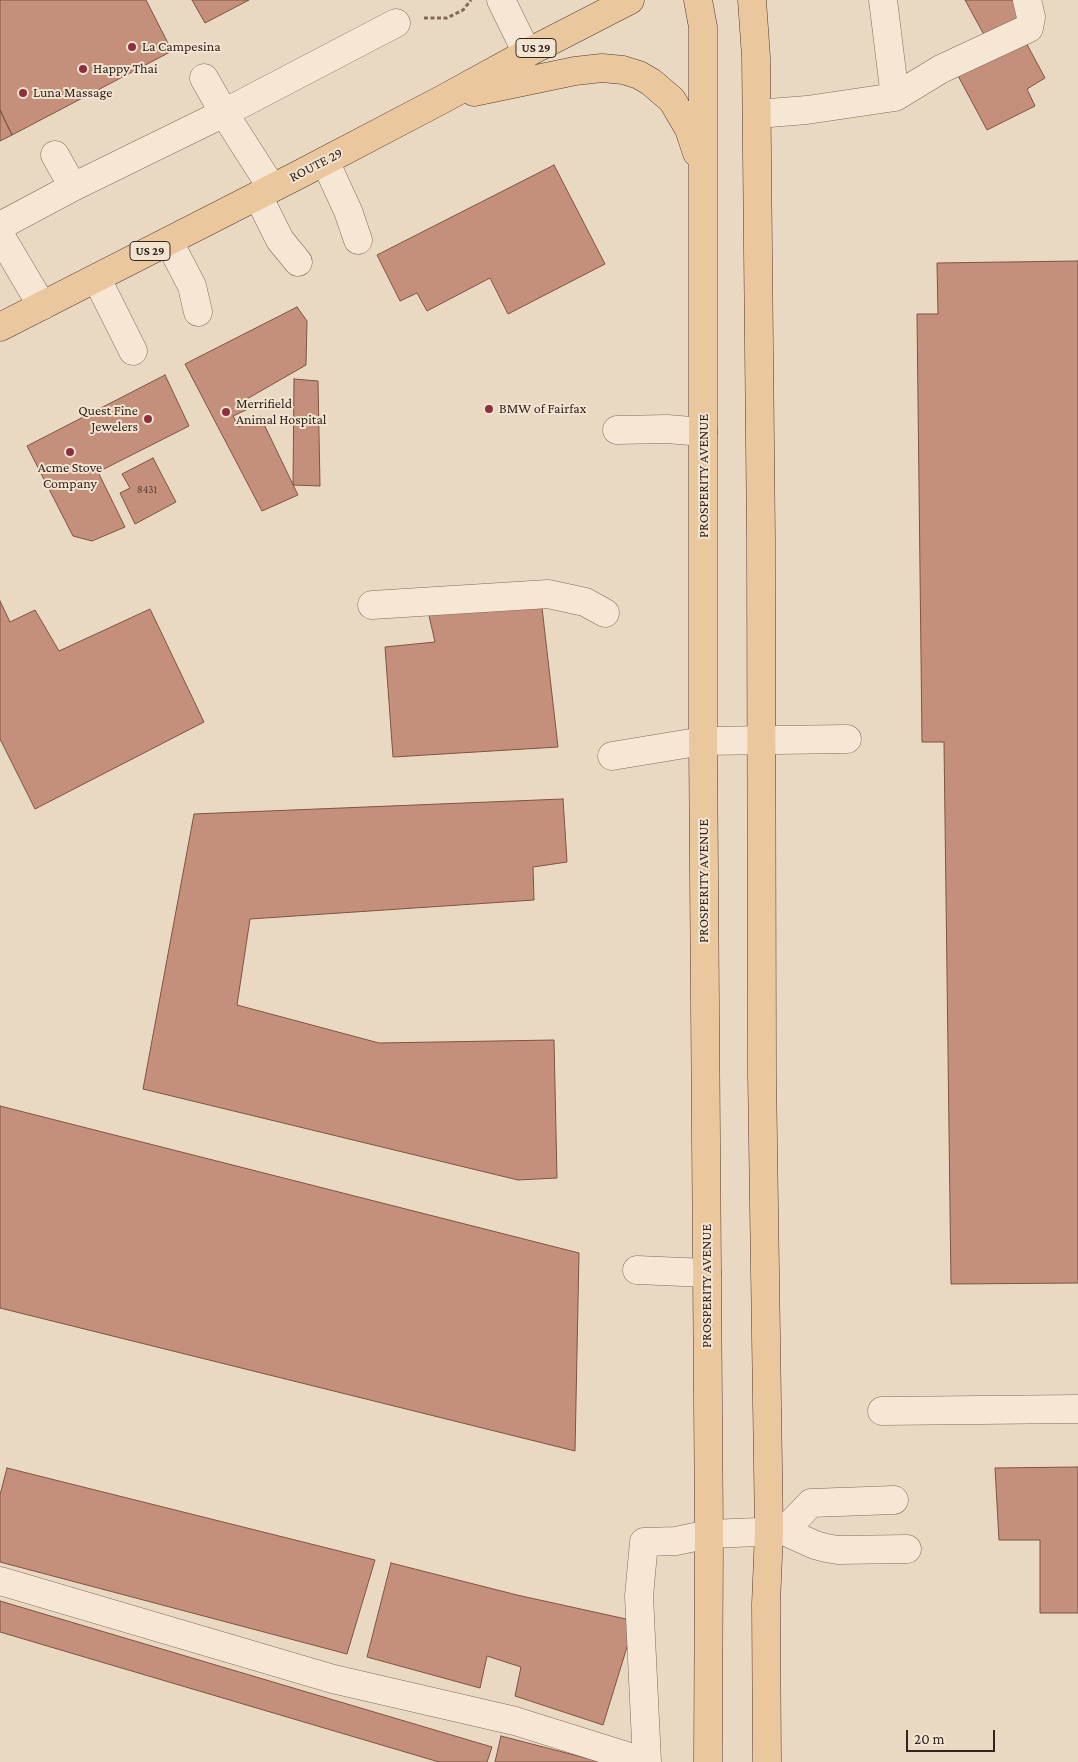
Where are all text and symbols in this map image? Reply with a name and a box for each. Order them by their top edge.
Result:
road number: US 29 [516,38,556,58]
place label: La Campesina [142,39,221,55]
marker: La Campesina [126,41,138,53]
place label: Happy Thai [93,61,158,77]
marker: Happy Thai [77,63,89,75]
place label: Luna Massage [33,85,112,101]
marker: Luna Massage [17,87,29,99]
street label: ROUTE 29 [286,144,346,186]
road number: US 29 [130,242,170,260]
place label: Merrifield Animal Hospital [236,396,327,428]
place label: BMW of Fairfax [499,401,586,417]
place label: Quest Fine Jewelers [78,403,138,436]
marker: BMW of Fairfax [483,403,495,415]
marker: Merrifield Animal Hospital [220,406,232,418]
marker: Quest Fine Jewelers [142,413,154,425]
street label: PROSPERITY AVENUE [696,414,712,538]
marker: Acme Stove Company [64,446,76,458]
place label: Acme Stove Company [38,460,102,492]
house number: 8431 [137,483,157,497]
street label: PROSPERITY AVENUE [696,819,712,943]
street label: PROSPERITY AVENUE [699,1224,715,1348]
scale bar [908,1720,997,1752]
text: 20 m [914,1731,945,1747]

